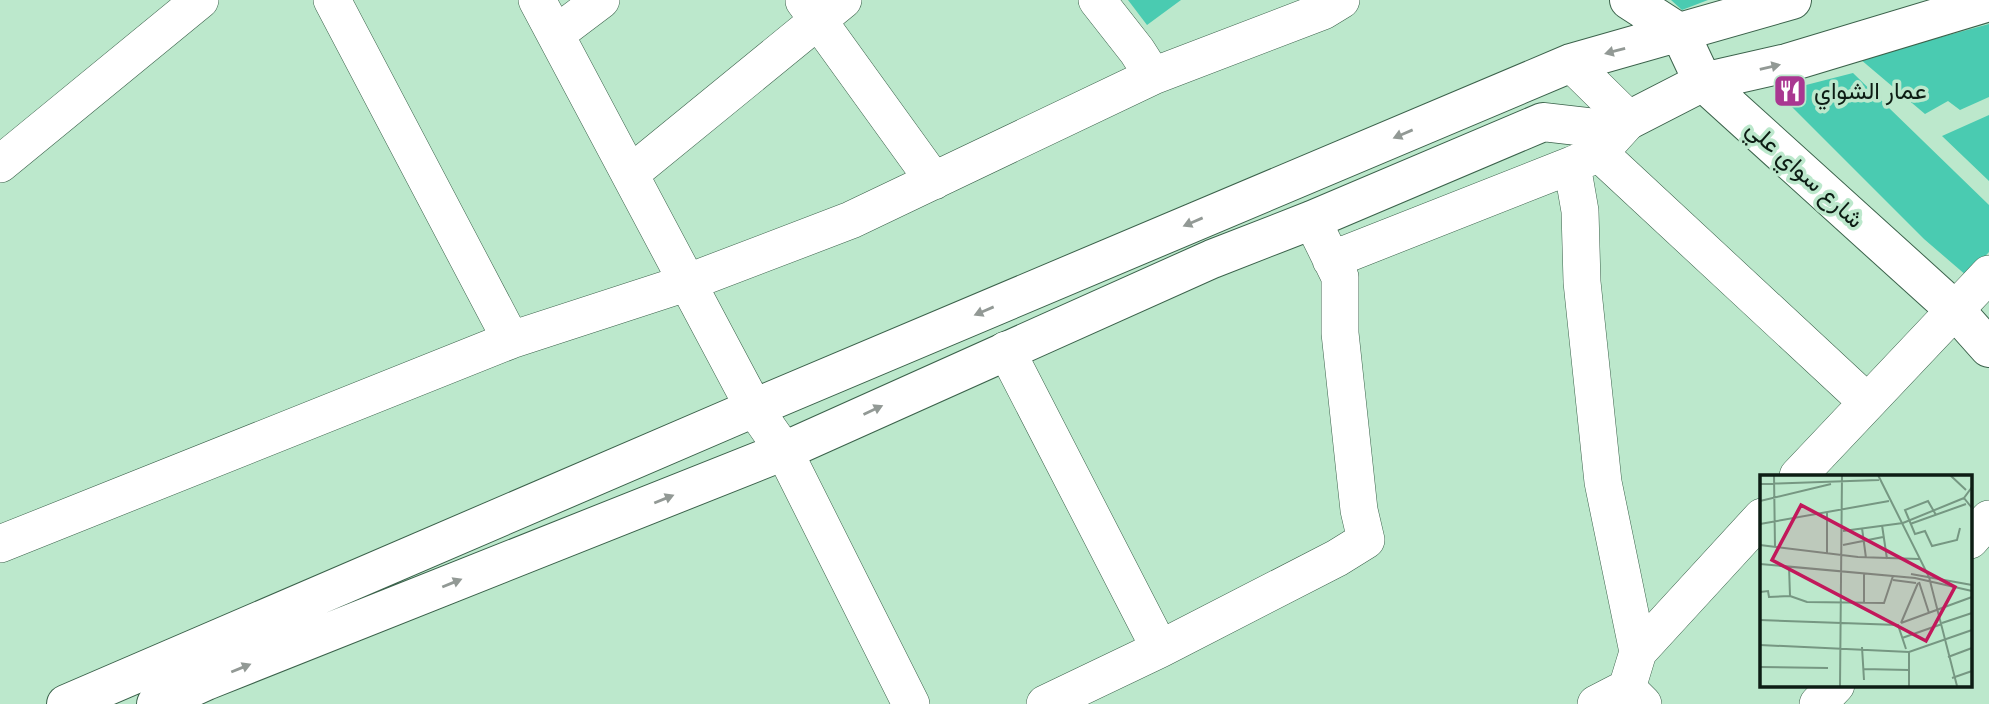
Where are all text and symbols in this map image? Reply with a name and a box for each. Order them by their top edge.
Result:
one-way arrow [1603,46,1625,57]
one-way arrow [1759,61,1781,72]
restaurant icon: عمار الشواي [1771,72,1809,110]
place label: عمار الشواي [1814,77,1927,110]
street label: شارع سواي علي [1737,114,1869,238]
one-way arrow [1392,128,1413,139]
one-way arrow [1183,217,1204,228]
one-way arrow [973,305,994,316]
one-way arrow [863,404,883,416]
inset map [1760,475,1972,686]
one-way arrow [653,494,674,505]
one-way arrow [442,578,463,589]
one-way arrow [231,662,252,673]

